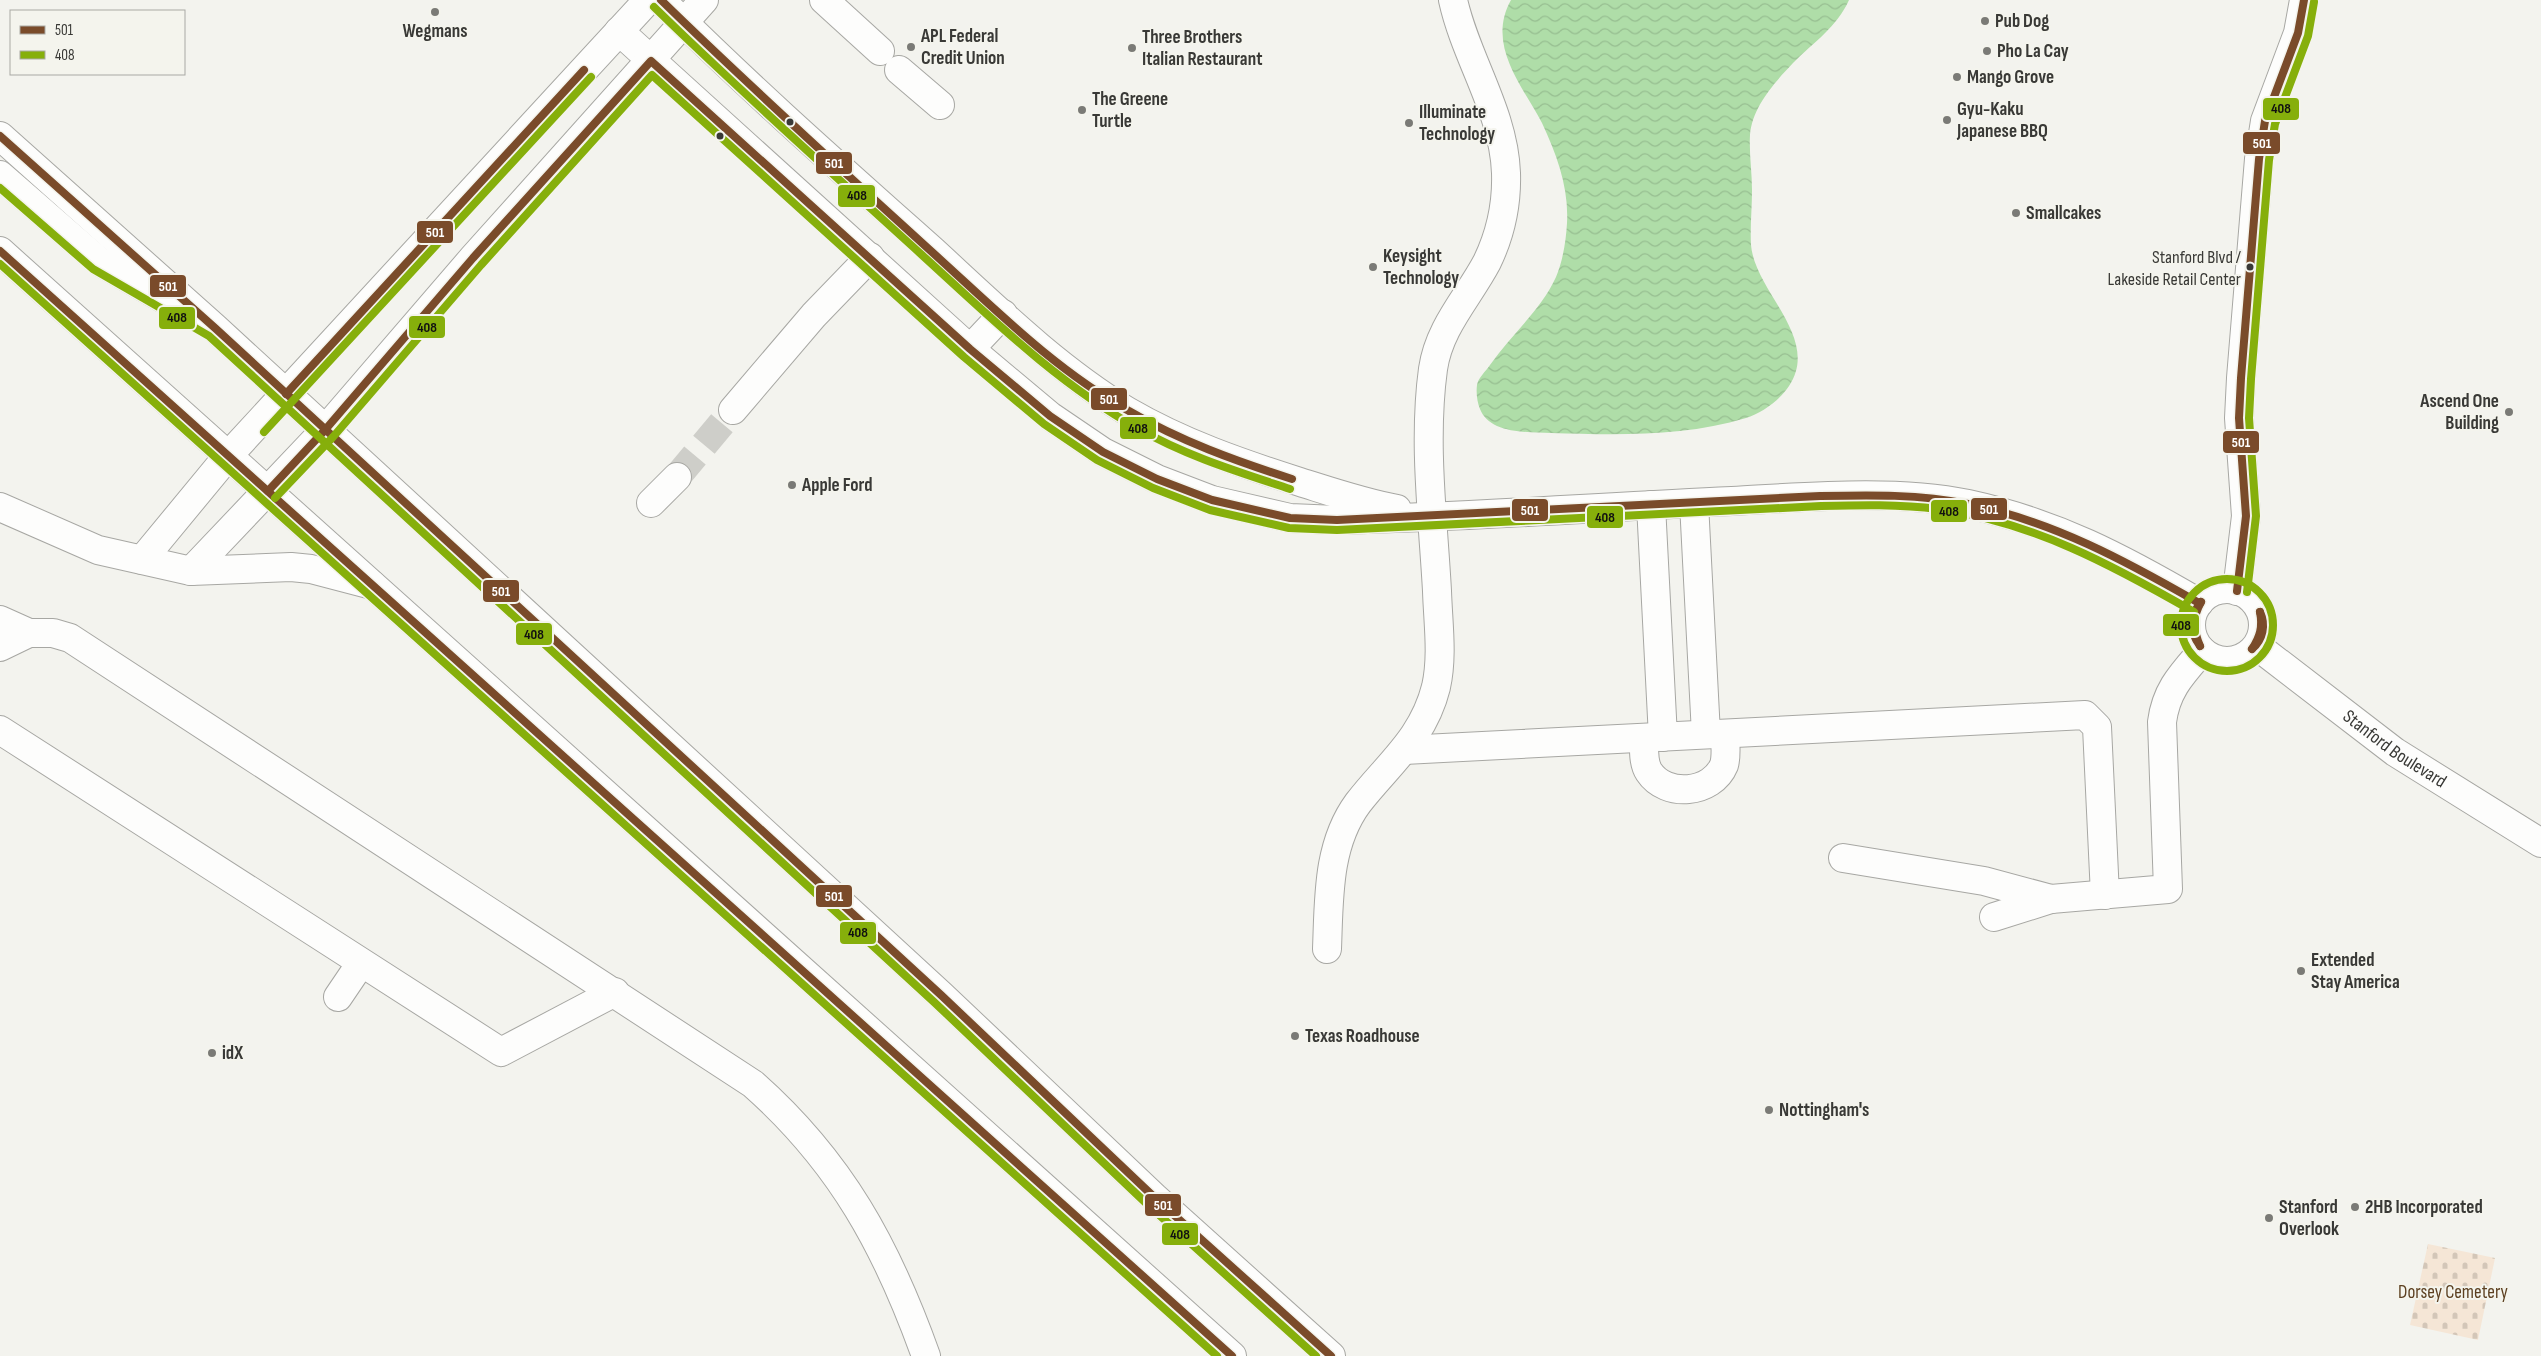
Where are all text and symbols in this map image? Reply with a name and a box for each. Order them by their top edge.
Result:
marker: Wegmans [429,6,441,18]
legend [10,10,185,75]
place label: Pub Dog [1995,10,2049,33]
marker: Pub Dog [1979,15,1991,27]
place label: Wegmans [402,20,468,43]
text: 501 [55,21,74,40]
place label: APL Federal Credit Union [920,25,1005,70]
place label: Three Brothers Italian Restaurant [1142,26,1262,71]
place label: Pho La Cay [1997,40,2069,63]
marker: APL Federal Credit Union [905,41,917,53]
marker: Three Brothers Italian Restaurant [1126,42,1138,54]
marker: Pho La Cay [1981,45,1993,57]
text: 408 [55,46,75,65]
place label: Mango Grove [1967,66,2054,89]
marker: Mango Grove [1951,71,1963,83]
place label: The Greene Turtle [1092,88,1168,133]
line badge: 408 [2262,97,2300,121]
place label: Gyu-Kaku Japanese BBQ [1956,98,2048,143]
text: 408 [2271,100,2291,117]
place label: Illuminate Technology [1419,101,1495,146]
marker: The Greene Turtle [1076,104,1088,116]
marker: Gyu-Kaku Japanese BBQ [1941,114,1953,126]
unlabelled marker [785,117,795,127]
marker: Illuminate Technology [1403,117,1415,129]
unlabelled marker [715,131,725,141]
line badge: 501 [2242,131,2281,155]
text: 501 [2253,135,2272,152]
line badge: 501 [815,151,853,175]
text: 501 [825,155,844,172]
line badge: 408 [837,184,876,208]
text: 408 [847,187,867,204]
place label: Smallcakes [2026,202,2101,225]
marker: Smallcakes [2010,207,2022,219]
line badge: 501 [416,220,454,244]
text: 501 [426,224,445,241]
place label: Keysight Technology [1383,245,1459,290]
place label: Stanford Blvd / Lakeside Retail Center [2108,247,2242,290]
marker: Keysight Technology [1367,261,1379,273]
marker: Stanford Blvd / Lakeside Retail Center [2245,262,2255,272]
line badge: 501 [149,274,187,298]
text: 501 [159,278,178,295]
line badge: 408 [158,306,196,330]
text: 408 [167,309,187,326]
line badge: 408 [408,315,446,339]
text: 408 [417,319,437,336]
line badge: 501 [1090,387,1128,411]
place label: Ascend One Building [2419,390,2499,435]
text: 501 [1100,391,1119,408]
marker: Ascend One Building [2503,406,2515,418]
line badge: 408 [1119,416,1157,440]
text: 408 [1128,420,1148,437]
line badge: 501 [2222,430,2260,454]
text: 501 [2232,434,2251,451]
place label: Apple Ford [801,474,872,497]
marker: Apple Ford [786,479,798,491]
line badge: 501 [1970,497,2008,521]
line badge: 501 [1511,498,1549,522]
line badge: 408 [1930,499,1968,523]
text: 501 [1980,501,1999,518]
text: 501 [1521,502,1540,519]
text: 408 [1939,503,1959,520]
line badge: 408 [1586,505,1624,529]
text: 408 [1595,509,1615,526]
line badge: 501 [482,579,520,603]
text: 501 [492,583,511,600]
line badge: 408 [2162,613,2200,637]
text: 408 [2171,617,2191,634]
line badge: 408 [515,622,553,646]
text: 408 [524,626,544,643]
street label: Stanford Boulevard [2338,705,2451,793]
line badge: 501 [815,884,853,908]
text: 501 [825,888,844,905]
line badge: 408 [839,921,877,945]
text: 408 [848,924,868,941]
place label: Extended Stay America [2311,949,2400,994]
marker: Extended Stay America [2295,965,2307,977]
place label: Texas Roadhouse [1305,1025,1420,1048]
marker: Texas Roadhouse [1289,1030,1301,1042]
place label: idX [222,1042,243,1065]
marker: idX [206,1047,218,1059]
place label: Nottingham's [1779,1099,1869,1122]
marker: Nottingham's [1763,1104,1775,1116]
line badge: 501 [1144,1193,1182,1217]
place label: Stanford Overlook [2279,1196,2339,1241]
place label: 2HB Incorporated [2365,1196,2483,1219]
text: 501 [1154,1197,1173,1214]
marker: 2HB Incorporated [2349,1201,2361,1213]
marker: Stanford Overlook [2263,1212,2275,1224]
line badge: 408 [1161,1222,1199,1246]
text: 408 [1170,1226,1190,1243]
park label: Dorsey Cemetery [2398,1281,2509,1304]

